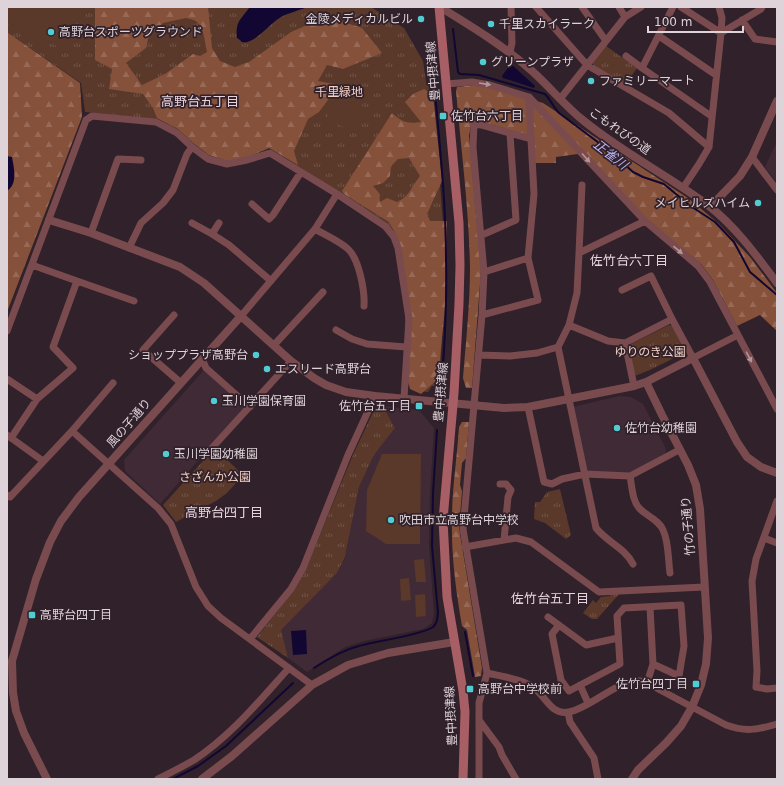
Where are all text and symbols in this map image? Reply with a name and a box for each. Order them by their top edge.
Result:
scale bar [648,8,743,34]
place label: 金陵メディカルビル [306,12,413,26]
marker: 金陵メディカルビル [416,14,426,24]
text: 100 m [654,15,692,29]
place label: 千里スカイラーク [499,17,595,31]
marker: 千里スカイラーク [486,19,496,29]
place label: 高野台スポーツグラウンド [59,25,203,39]
marker: 高野台スポーツグラウンド [46,27,56,37]
street label: 豊中摂津線 [423,40,443,102]
place label: グリーンプラザ [491,55,574,69]
marker: グリーンプラザ [478,57,488,67]
place label: ファミリーマート [599,74,695,88]
marker: ファミリーマート [586,76,596,86]
one-way arrow [479,81,491,87]
park label: 千里緑地 [315,85,363,99]
district label: 高野台五丁目 [161,94,239,109]
street label: こもれびの道 [586,105,654,157]
place label: 佐竹台六丁目 [451,109,523,123]
marker: 佐竹台六丁目 [438,111,448,121]
water label: 正雀川 [591,136,632,174]
one-way arrow [581,153,591,163]
place label: メイヒルズハイム [654,196,750,210]
marker: メイヒルズハイム [753,198,763,208]
one-way arrow [673,245,684,254]
district label: 佐竹台六丁目 [590,253,668,268]
park label: ゆりのき公園 [614,345,686,359]
place label: ショッププラザ高野台 [128,348,248,362]
marker: ショッププラザ高野台 [251,350,261,360]
one-way arrow [746,351,752,363]
street label: 豊中摂津線 [431,361,451,423]
place label: エスリード高野台 [275,362,371,376]
marker: エスリード高野台 [262,364,272,374]
place label: 玉川学園保育園 [222,394,306,408]
street label: 風の子通り [104,396,154,450]
marker: 玉川学園保育園 [209,396,219,406]
place label: 佐竹台五丁目 [339,399,411,413]
marker: 佐竹台五丁目 [414,401,424,411]
place label: 佐竹台幼稚園 [625,421,697,435]
marker: 佐竹台幼稚園 [612,423,622,433]
place label: 玉川学園幼稚園 [174,447,258,461]
marker: 玉川学園幼稚園 [161,449,171,459]
park label: さざんか公園 [179,470,251,484]
street label: 竹の子通り [678,495,698,557]
district label: 高野台四丁目 [185,505,263,520]
place label: 吹田市立高野台中学校 [399,513,519,527]
marker: 吹田市立高野台中学校 [386,515,396,525]
district label: 佐竹台五丁目 [511,591,589,606]
place label: 高野台四丁目 [40,608,112,622]
marker: 高野台四丁目 [27,610,37,620]
place label: 佐竹台四丁目 [616,677,688,691]
marker: 佐竹台四丁目 [691,679,701,689]
place label: 高野台中学校前 [478,682,562,696]
marker: 高野台中学校前 [465,684,475,694]
street label: 豊中摂津線 [442,686,460,746]

